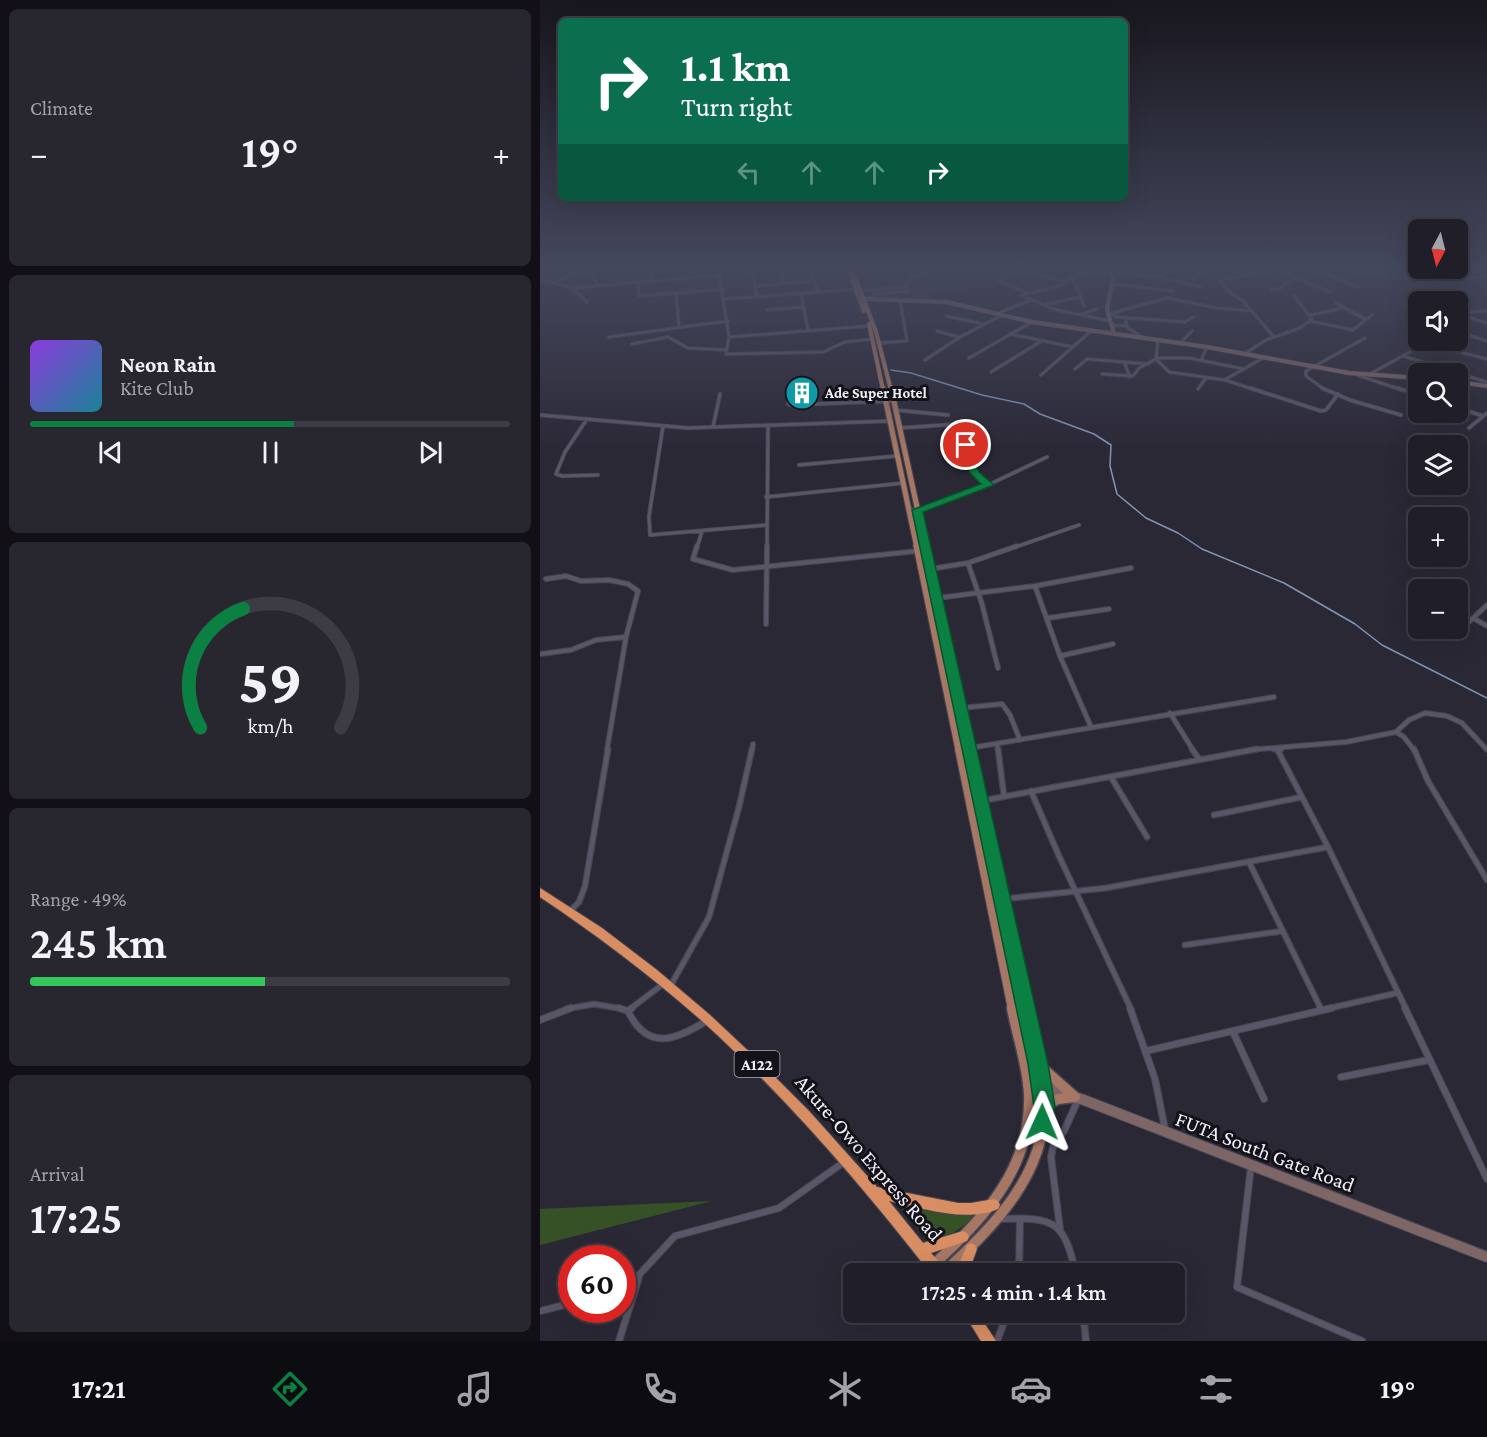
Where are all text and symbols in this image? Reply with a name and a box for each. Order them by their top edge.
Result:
icon: right [582,42,660,120]
text: 1.1 km [681,43,791,90]
text: Turn right [681,92,792,122]
text: Climate [30,97,93,119]
text: 19° [242,127,298,177]
text: − [30,135,47,172]
text: + [493,135,510,172]
icon: left [732,156,765,189]
icon: ahead [795,156,828,189]
icon: ahead [858,156,891,189]
icon: right [921,156,954,189]
north arrow [1408,219,1468,279]
map controls [1408,219,1468,639]
button: sound [1408,291,1468,351]
text: Neon Rain [120,352,216,377]
button: search [1408,363,1468,423]
building icon: Ade Super Hotel [784,375,820,411]
text: Kite Club [120,377,194,399]
place label: Ade Super Hotel [824,385,927,401]
pin [940,419,991,470]
icon: arrive [949,428,982,461]
button: layers [1408,435,1468,495]
icon: previous [94,436,127,469]
icon: pause [254,436,287,469]
icon: next [414,436,447,469]
button: + [1408,507,1468,567]
button: − [1408,579,1468,639]
text: 59 [238,646,302,715]
text: km/h [247,714,294,738]
text: Range · 49% [30,888,127,910]
text: 245 km [30,918,167,968]
road number: A122 [734,1051,780,1077]
street label: Akure-Owo Express Road [790,1070,948,1246]
position arrow [1010,1090,1074,1154]
street label: FUTA South Gate Road [1172,1107,1358,1197]
text: Arrival [30,1163,84,1185]
text: 17:25 [30,1193,122,1243]
speed limit sign: 60 [558,1245,636,1323]
text: 17:25 · 4 min · 1.4 km [921,1280,1107,1305]
icon: directions [269,1368,311,1410]
icon: music [454,1368,496,1410]
icon: phone [639,1368,681,1410]
icon: climate [824,1368,866,1410]
icon: car [1010,1368,1052,1410]
icon: filters [1195,1368,1237,1410]
text: 17:21 [72,1374,126,1404]
text: 19° [1380,1374,1415,1404]

